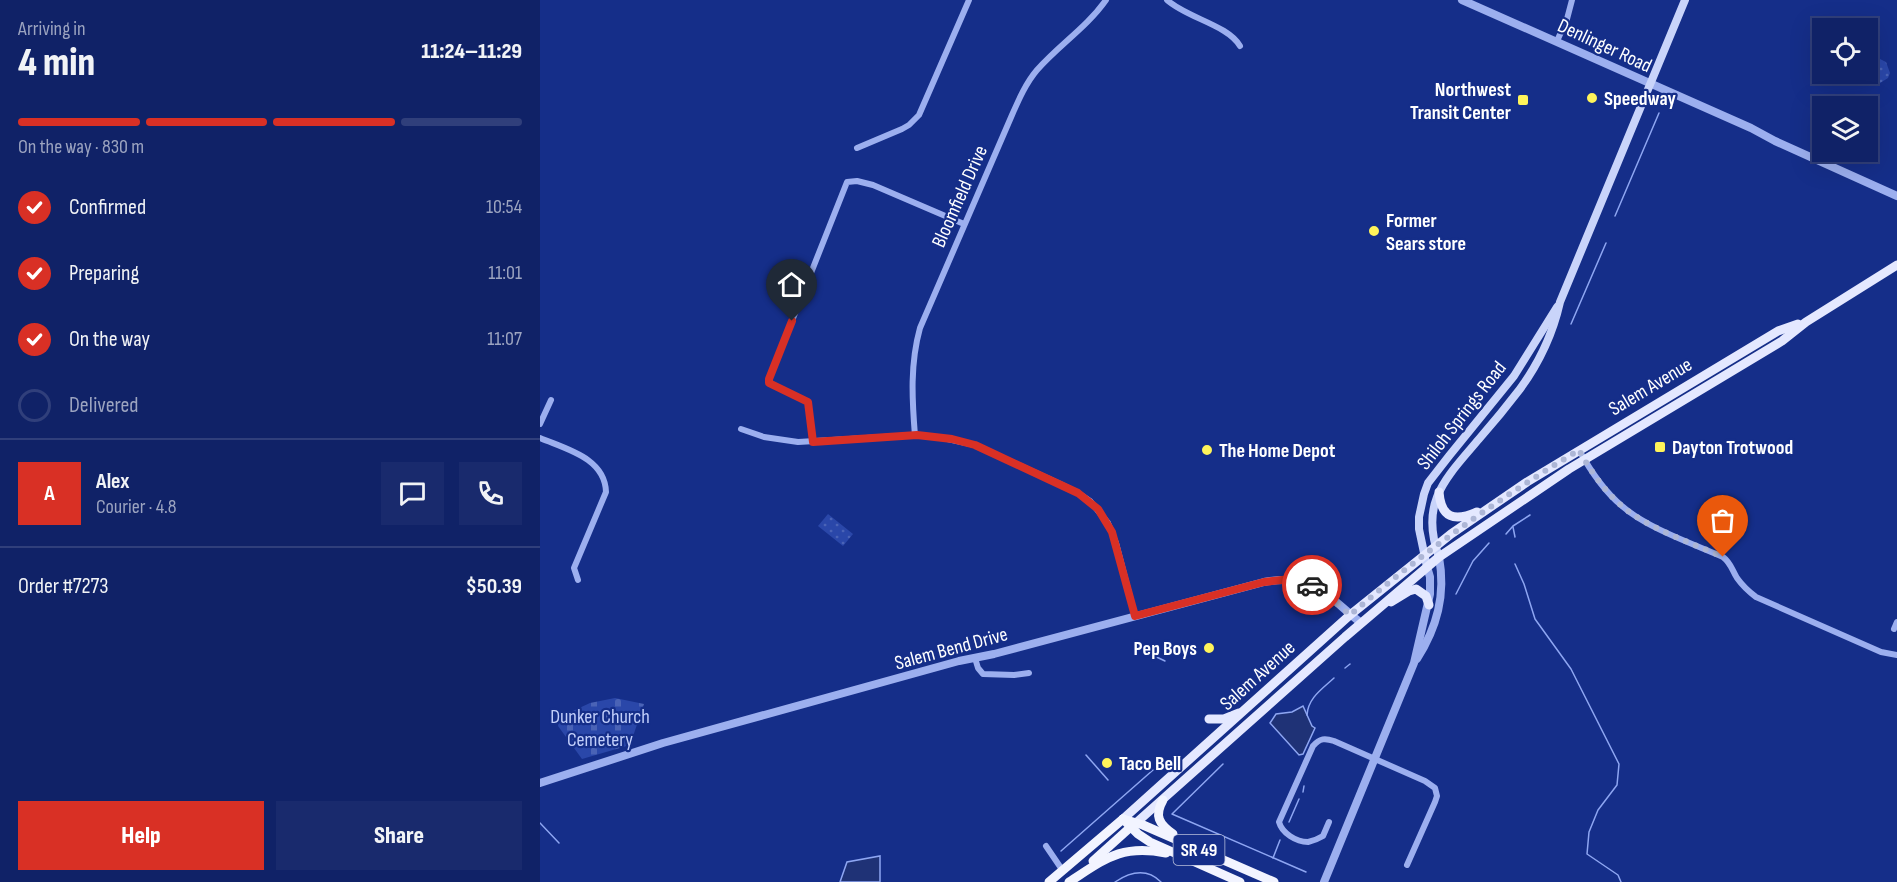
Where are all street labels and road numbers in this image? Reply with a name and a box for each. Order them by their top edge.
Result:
street label: Denlinger Road [1554,14,1655,78]
street label: Bloomfield Drive [927,142,993,251]
street label: Salem Avenue [1604,353,1697,421]
street label: Shiloh Springs Road [1412,357,1512,475]
street label: Salem Bend Drive [892,622,1010,676]
street label: Salem Avenue [1215,636,1300,716]
road number: SR 49 [1174,835,1224,865]

